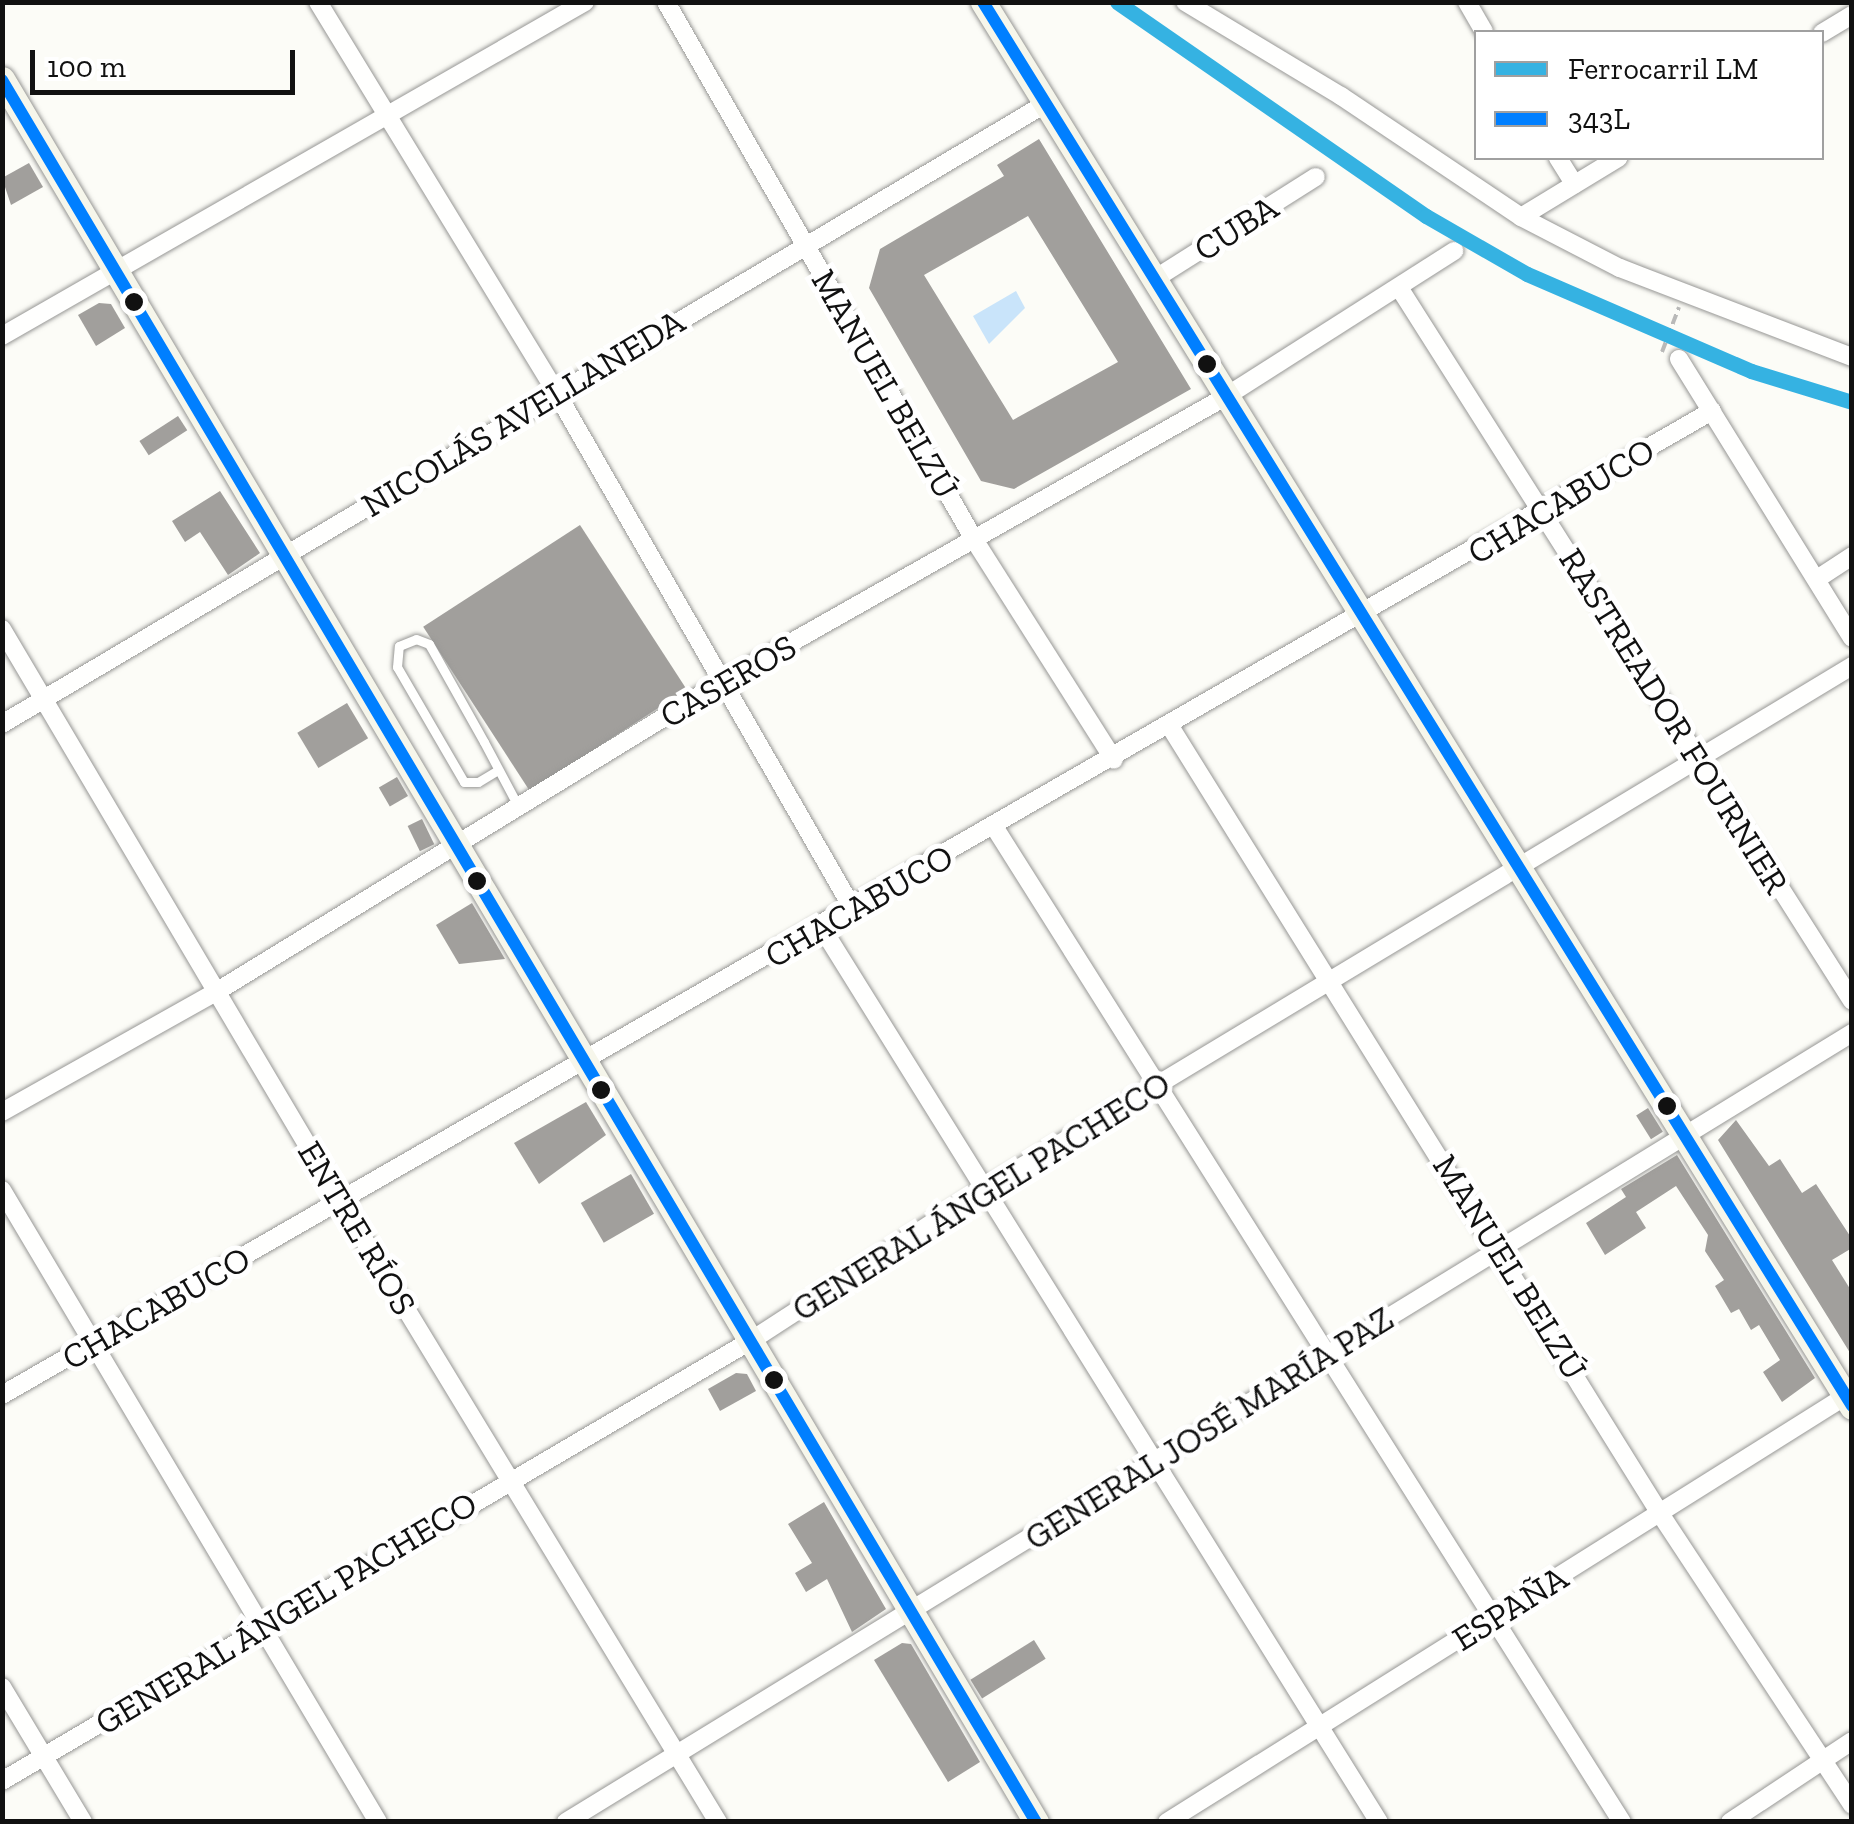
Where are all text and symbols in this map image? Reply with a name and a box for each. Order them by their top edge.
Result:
scale bar [35,30,300,92]
legend [1474,30,1824,160]
text: 100 m [47,49,126,85]
text: Ferrocarril LM [1568,51,1758,87]
text: 343L [1568,101,1630,137]
street label: CUBA [1186,186,1286,270]
street label: MANUEL BELZÚ [802,262,968,506]
unlabelled marker [124,292,144,312]
street label: NICOLÁS AVELLANEDA [354,300,692,526]
unlabelled marker [1197,354,1217,374]
street label: CHACABUCO [1460,429,1662,573]
street label: RASTREADOR FOURNIER [1550,540,1798,902]
street label: CASEROS [653,625,803,737]
street label: CHACABUCO [758,835,960,977]
unlabelled marker [467,871,487,891]
street label: GENERAL ÁNGEL PACHECO [783,1062,1179,1330]
unlabelled marker [591,1080,611,1100]
unlabelled marker [1657,1096,1677,1116]
street label: ENTRE RÍOS [289,1134,425,1322]
street label: MANUEL BELZÚ [1424,1146,1596,1388]
street label: CHACABUCO [55,1237,257,1379]
street label: GENERAL JOSÉ MARÍA PAZ [1016,1297,1402,1559]
unlabelled marker [764,1370,784,1390]
street label: GENERAL ÁNGEL PACHECO [87,1482,485,1744]
street label: ESPAÑA [1445,1556,1575,1660]

